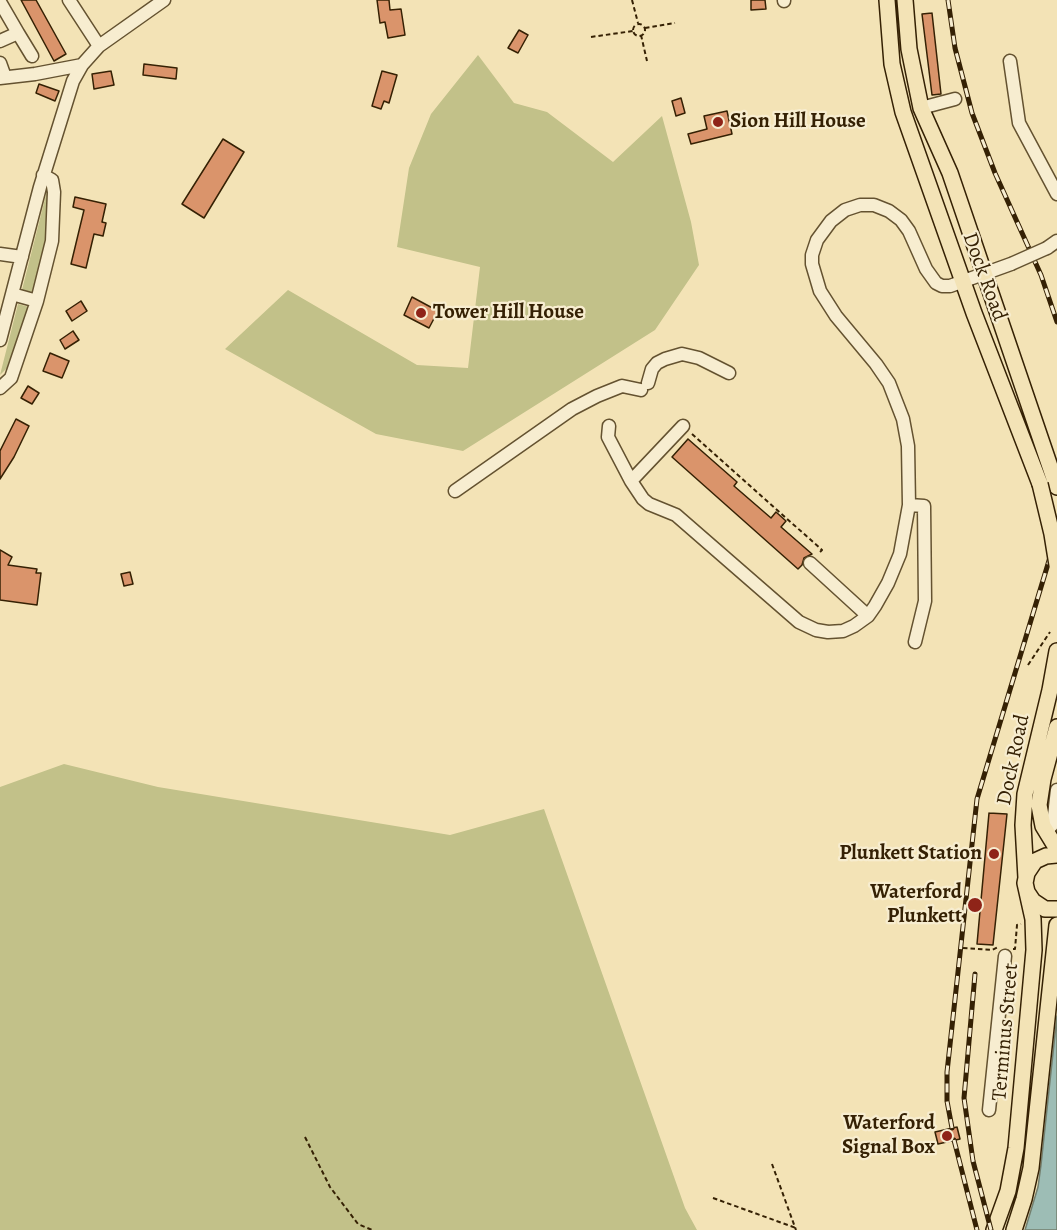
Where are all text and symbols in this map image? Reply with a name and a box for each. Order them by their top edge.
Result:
place label: Sion Hill House [730,109,866,135]
marker: Sion Hill House [711,115,725,129]
street label: Dock Road [956,229,1012,325]
place label: Tower Hill House [433,300,584,326]
marker: Tower Hill House [414,306,428,320]
street label: Dock Road [992,712,1036,808]
place label: Plunkett Station [839,841,982,867]
marker: Plunkett Station [987,847,1001,861]
place label: Waterford Plunkett [870,880,962,930]
marker: Waterford Plunkett [966,896,984,914]
street label: Terminus Street [987,962,1025,1102]
place label: Waterford Signal Box [842,1111,935,1161]
marker: Waterford Signal Box [940,1129,954,1143]

